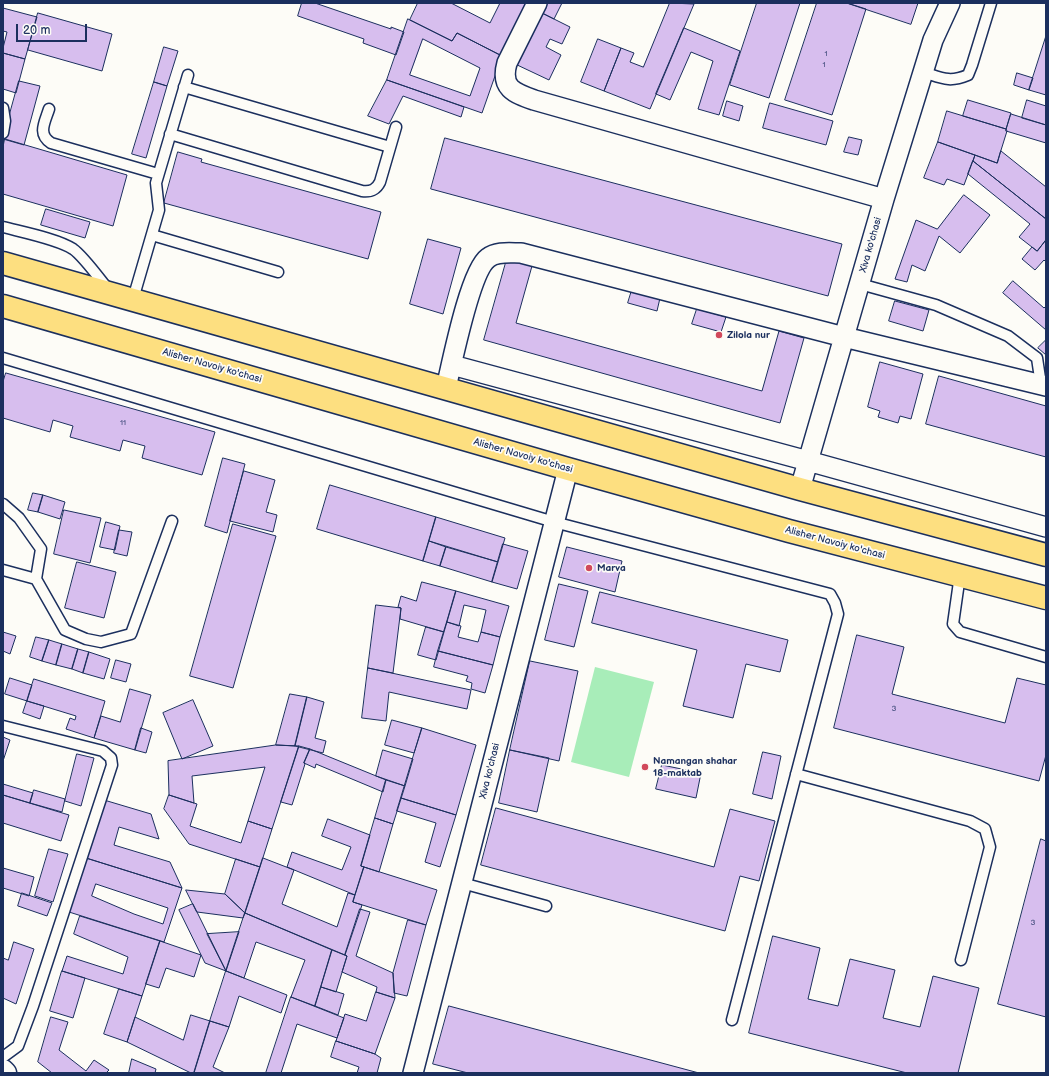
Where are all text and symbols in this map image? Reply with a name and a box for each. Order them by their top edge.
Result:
scale bar [18,16,89,42]
text: 20 m [23,23,50,38]
house number: 1 [824,49,828,59]
house number: 1 [822,60,826,70]
street label: Xiva ko'chasi [857,216,885,274]
place label: Zilola nur [727,329,770,341]
marker: Zilola nur [714,330,724,340]
street label: Alisher Navoiy ko'chasi [161,346,263,386]
house number: 11 [120,418,126,428]
street label: Alisher Navoiy ko'chasi [472,436,574,476]
street label: Alisher Navoiy ko'chasi [784,524,886,562]
place label: Marva [597,562,626,574]
marker: Marva [584,563,594,573]
house number: 3 [892,704,896,714]
street label: Xiva ko'chasi [477,742,503,800]
place label: Namangan shahar 18-maktab [653,755,737,778]
marker: Namangan shahar 18-maktab [640,762,650,772]
house number: 3 [1031,918,1035,928]

